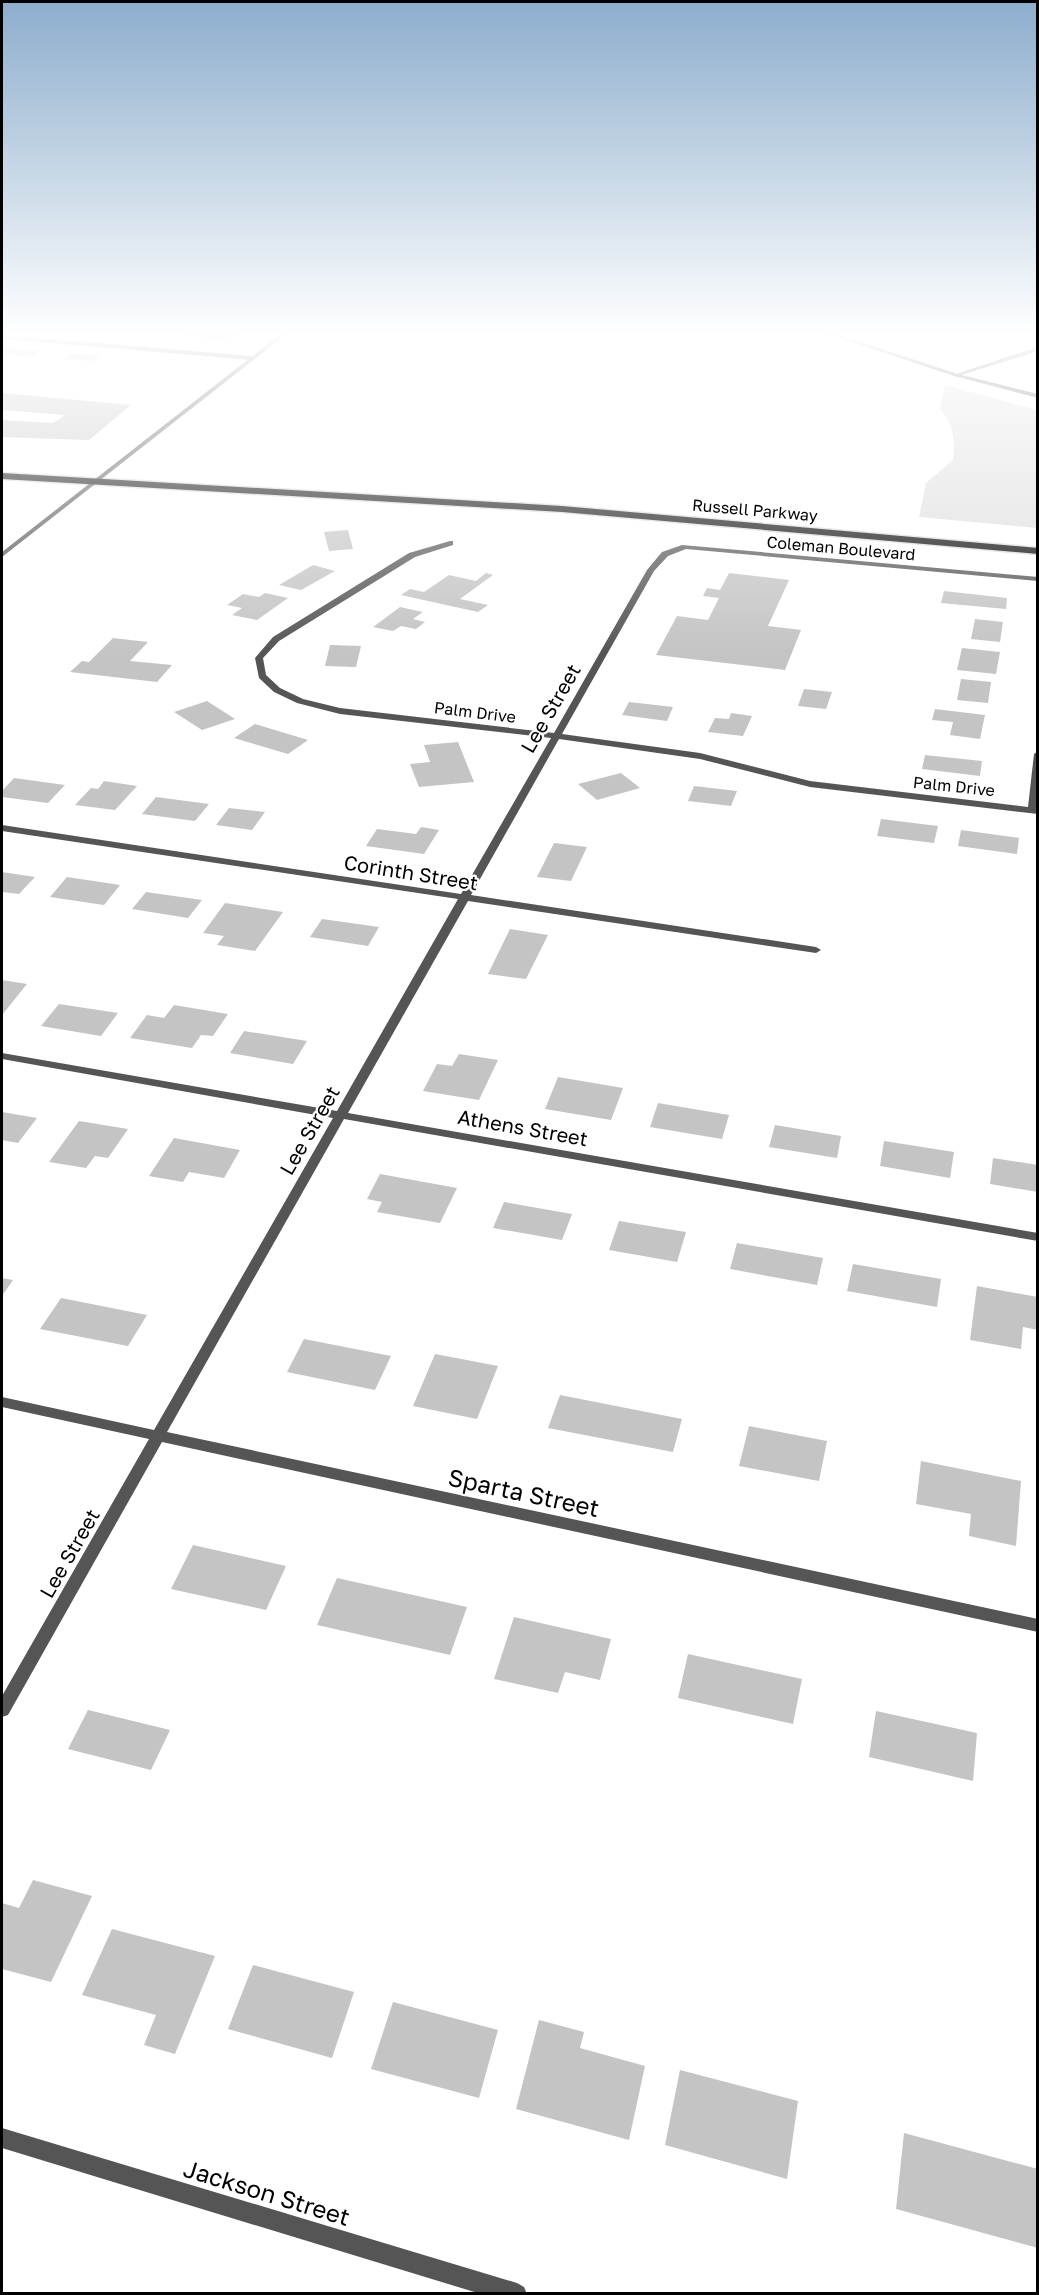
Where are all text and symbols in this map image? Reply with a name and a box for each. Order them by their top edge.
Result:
street label: Russell Parkway [691,495,819,525]
street label: Coleman Boulevard [766,532,916,564]
street label: Lee Street [515,659,585,757]
street label: Palm Drive [433,697,517,727]
street label: Palm Drive [912,772,996,800]
street label: Corinth Street [342,850,480,894]
street label: Lee Street [274,1081,344,1179]
street label: Athens Street [456,1104,590,1150]
street label: Sparta Street [446,1462,602,1522]
street label: Lee Street [34,1504,104,1602]
street label: Jackson Street [180,2153,354,2231]

